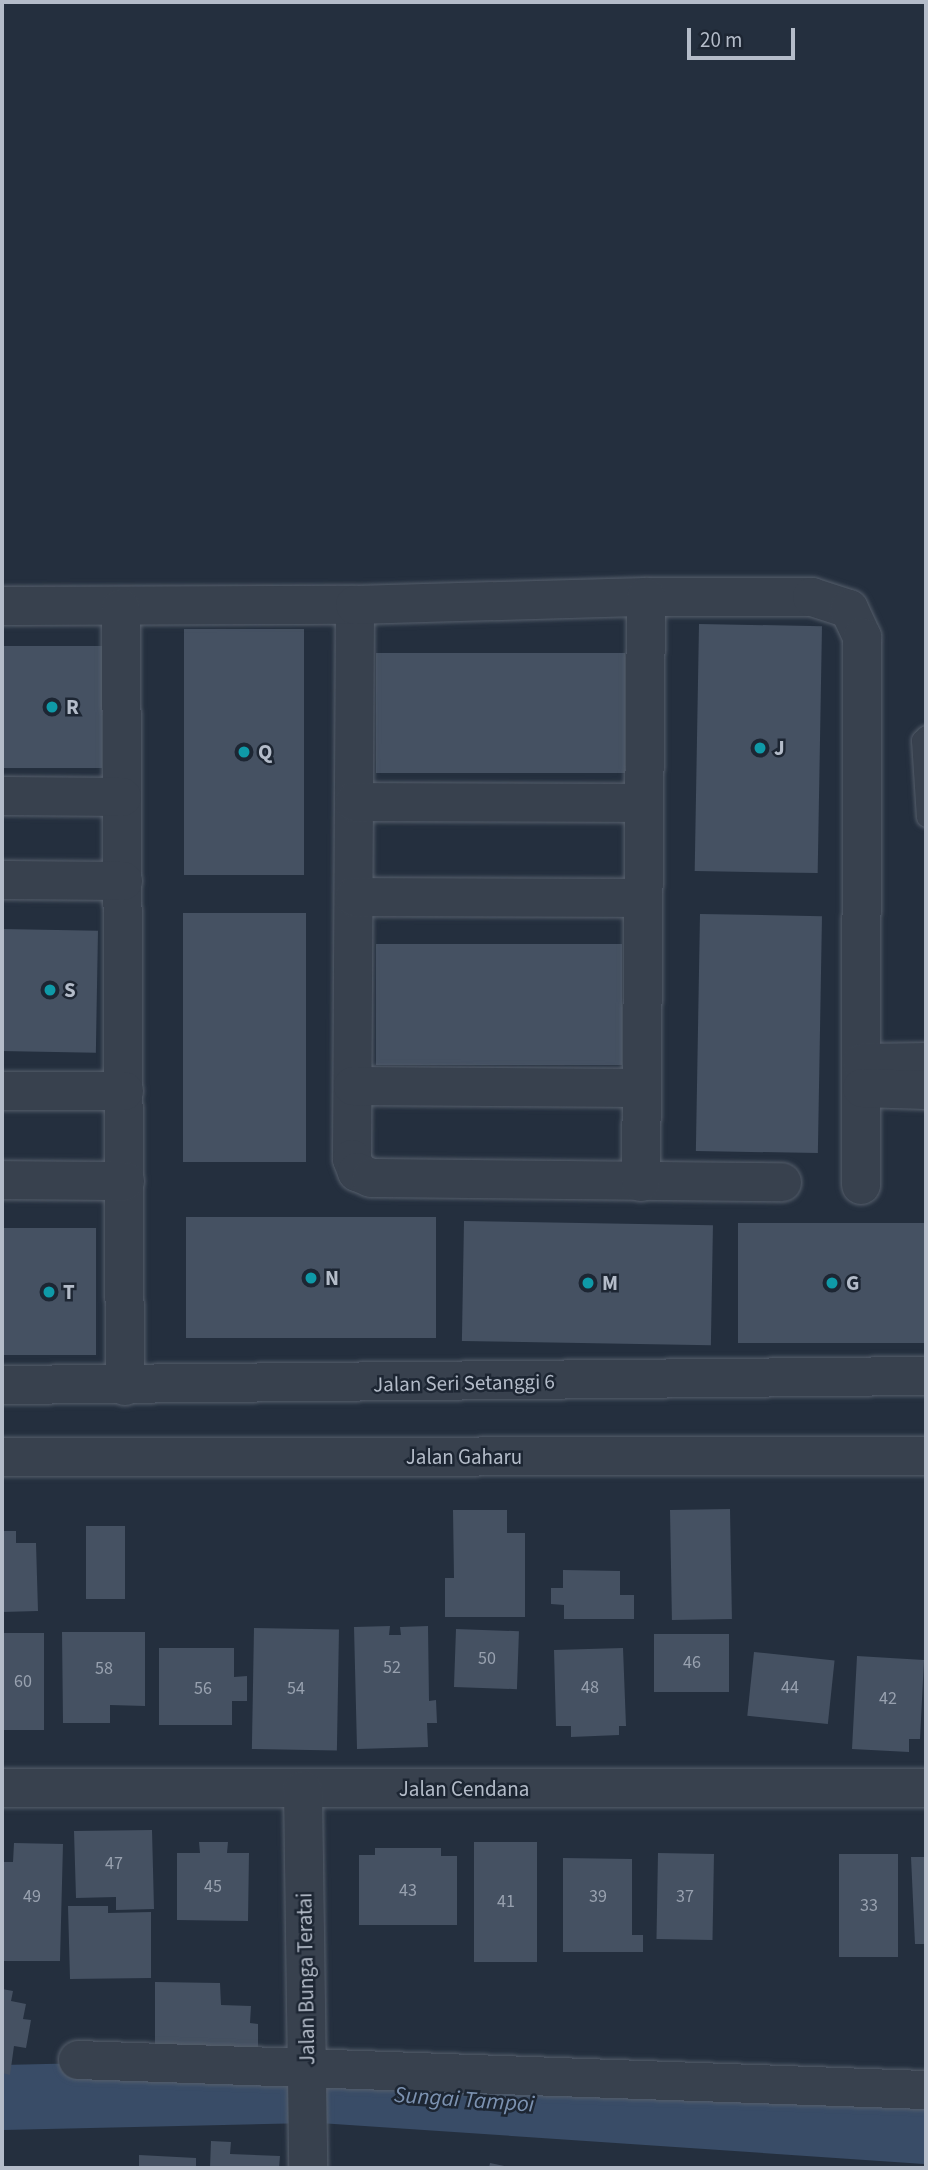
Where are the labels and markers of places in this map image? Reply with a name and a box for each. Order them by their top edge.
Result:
place label: R [66,694,79,720]
marker: R [44,699,60,715]
place label: J [774,735,785,761]
place label: Q [258,739,272,765]
marker: J [752,740,768,756]
marker: Q [236,744,252,760]
place label: S [64,977,76,1003]
marker: S [42,982,58,998]
place label: N [325,1265,339,1291]
marker: N [303,1270,319,1286]
place label: M [602,1270,618,1296]
place label: G [846,1270,859,1296]
marker: M [580,1275,596,1291]
marker: G [824,1275,840,1291]
place label: T [63,1279,75,1305]
marker: T [41,1284,57,1300]

